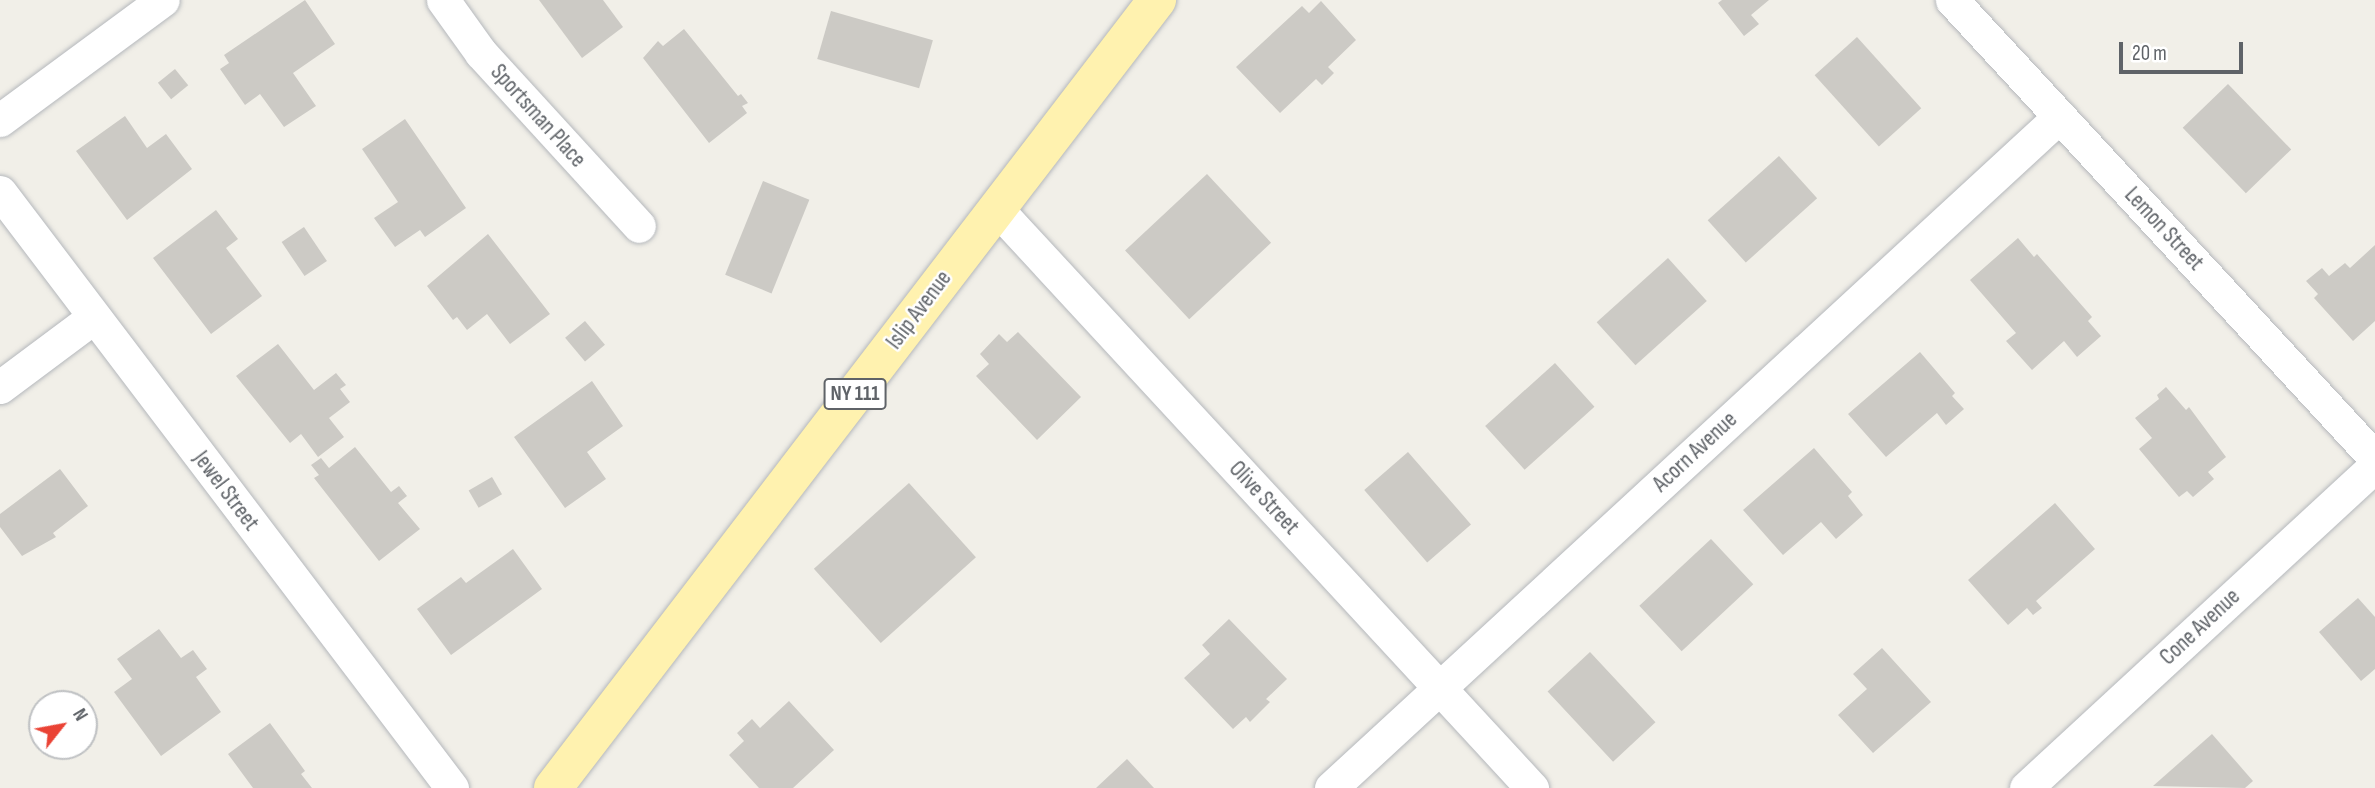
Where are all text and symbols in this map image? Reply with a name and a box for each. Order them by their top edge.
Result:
scale bar [2123,28,2247,72]
text: 20 m [2132,41,2167,66]
street label: Sportsman Place [485,59,591,173]
street label: Lemon Street [2118,182,2210,276]
street label: Islip Avenue [880,265,958,355]
road number: NY 111 [824,376,886,412]
street label: Acorn Avenue [1647,406,1743,498]
street label: Jewel Street [187,446,265,536]
street label: Olive Street [1223,455,1305,541]
street label: Cone Avenue [2154,583,2246,671]
north arrow [28,690,98,760]
text: N [67,705,92,725]

